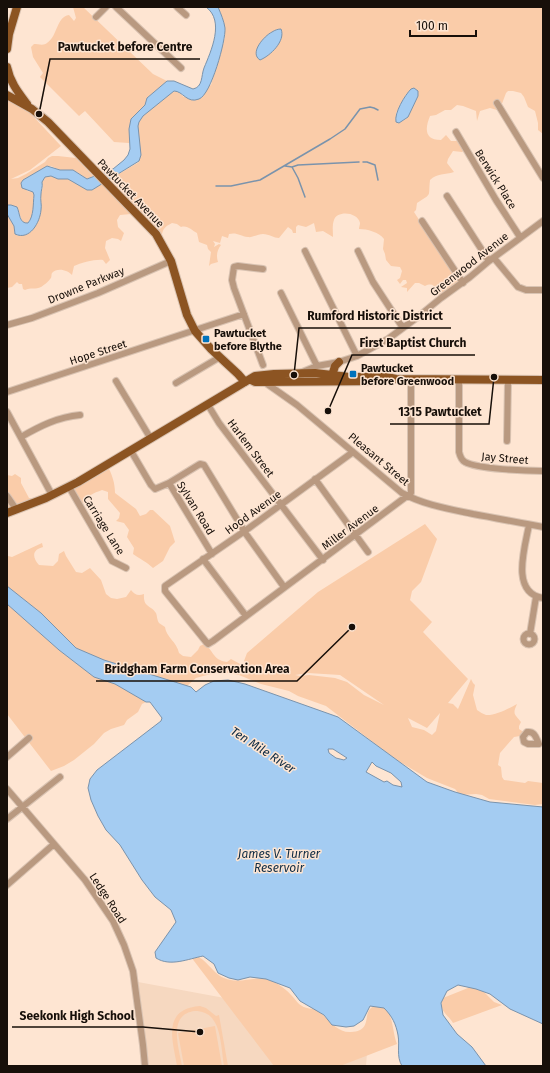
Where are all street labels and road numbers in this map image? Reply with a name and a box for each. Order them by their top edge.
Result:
street label: Berwick Place [472,147,519,212]
street label: Pawtucket Avenue [95,156,167,230]
street label: Greenwood Avenue [427,230,511,299]
street label: Drowne Parkway [46,264,127,307]
street label: Hope Street [68,337,128,368]
street label: Harlem Street [225,417,277,480]
street label: Pleasant Street [346,430,412,489]
street label: Jay Street [481,450,529,467]
street label: Sylvan Road [174,479,217,537]
street label: Hood Avenue [223,488,284,537]
street label: Carriage Lane [80,493,127,557]
street label: Miller Avenue [319,502,381,553]
street label: Ledge Road [86,871,129,926]

